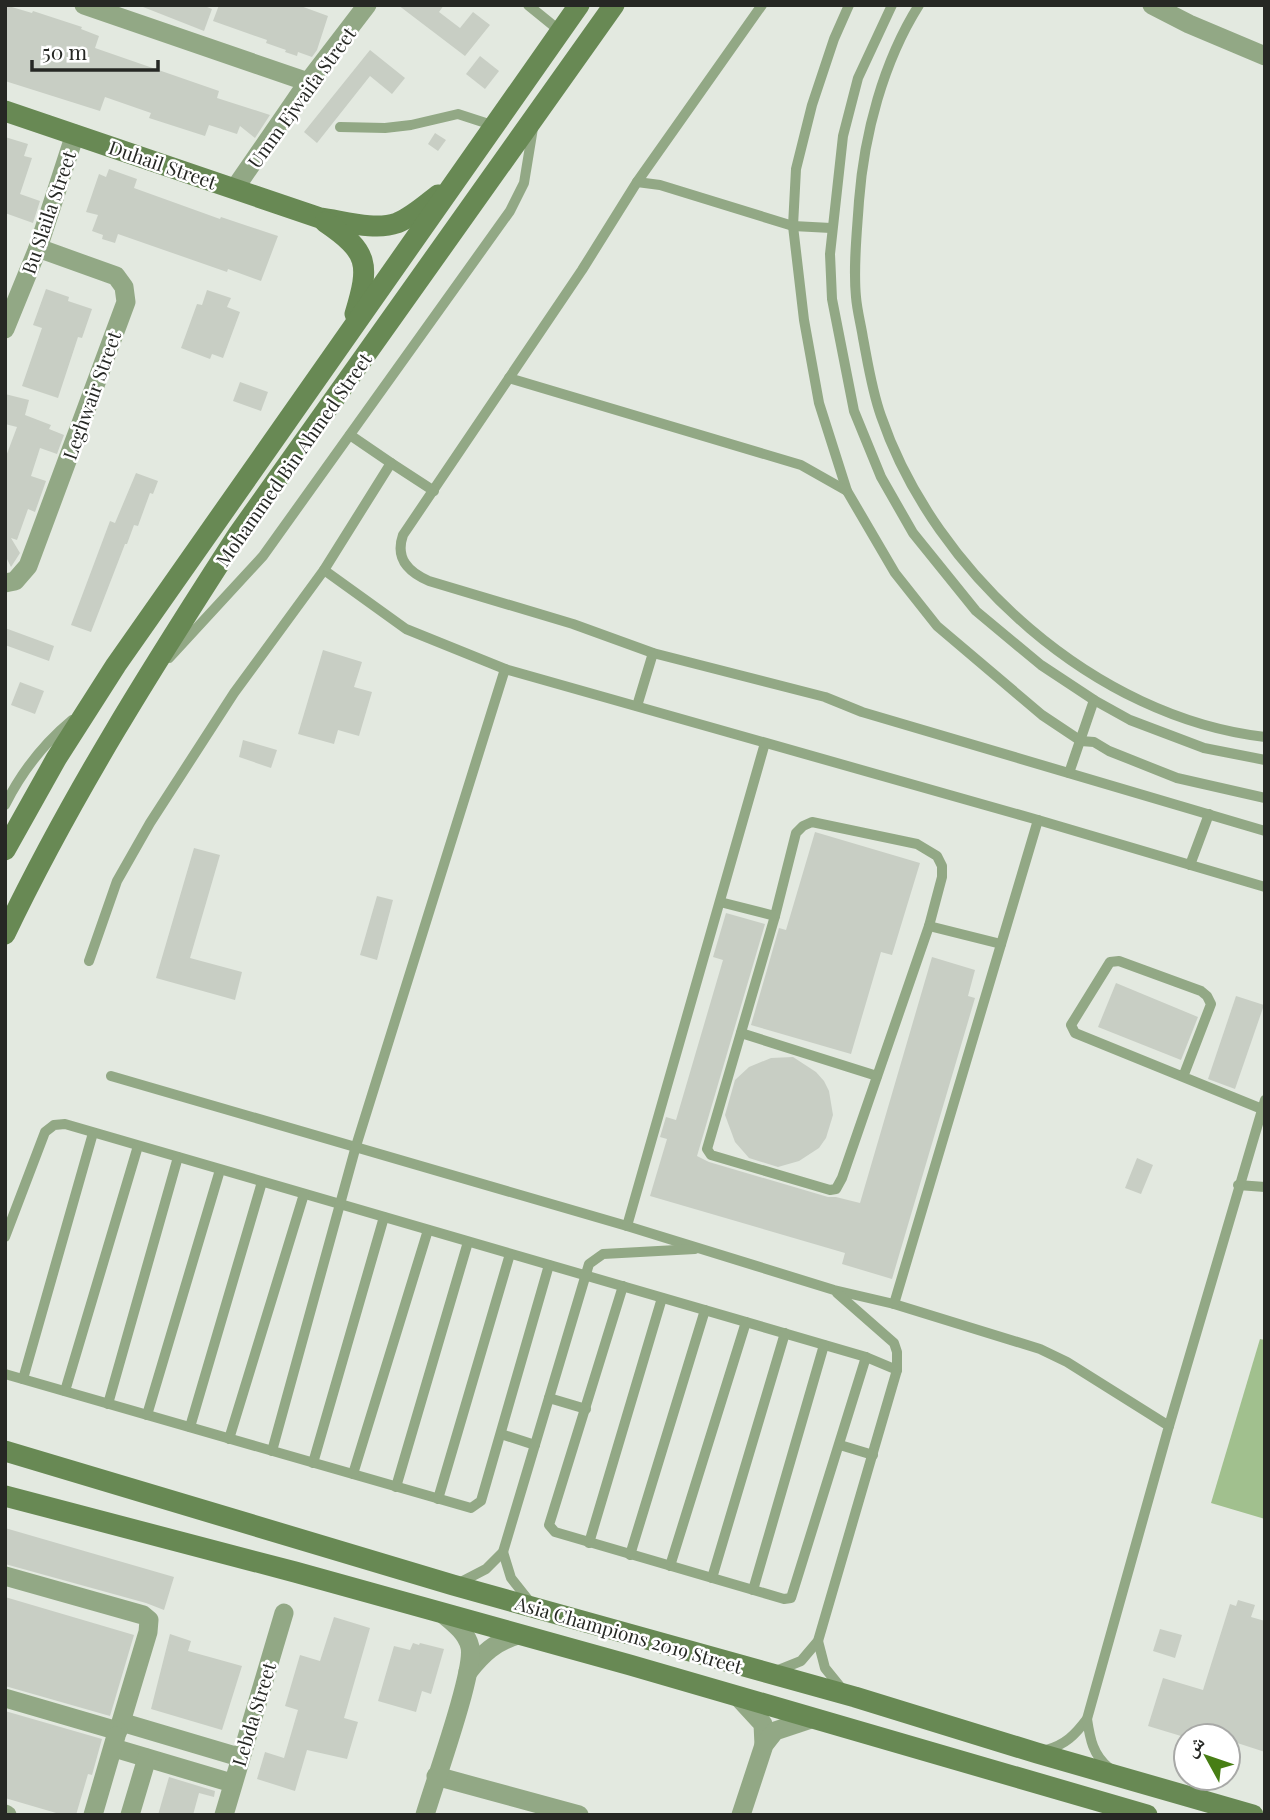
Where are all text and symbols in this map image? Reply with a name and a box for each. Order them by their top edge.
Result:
street label: Umm Ejwaifa Street [241,21,361,173]
scale bar [32,28,158,72]
text: 50 m [42,37,88,65]
street label: Duhail Street [106,133,221,195]
street label: Bu Slaila Street [15,147,81,277]
street label: Leghwair Street [56,327,126,463]
street label: Mohammed Bin Ahmed Street [209,347,377,571]
street label: Asia Champions 2019 Street [511,1589,746,1679]
street label: Lebda Street [225,1659,281,1769]
north arrow [1172,1722,1242,1792]
text: ش [1177,1729,1210,1762]

